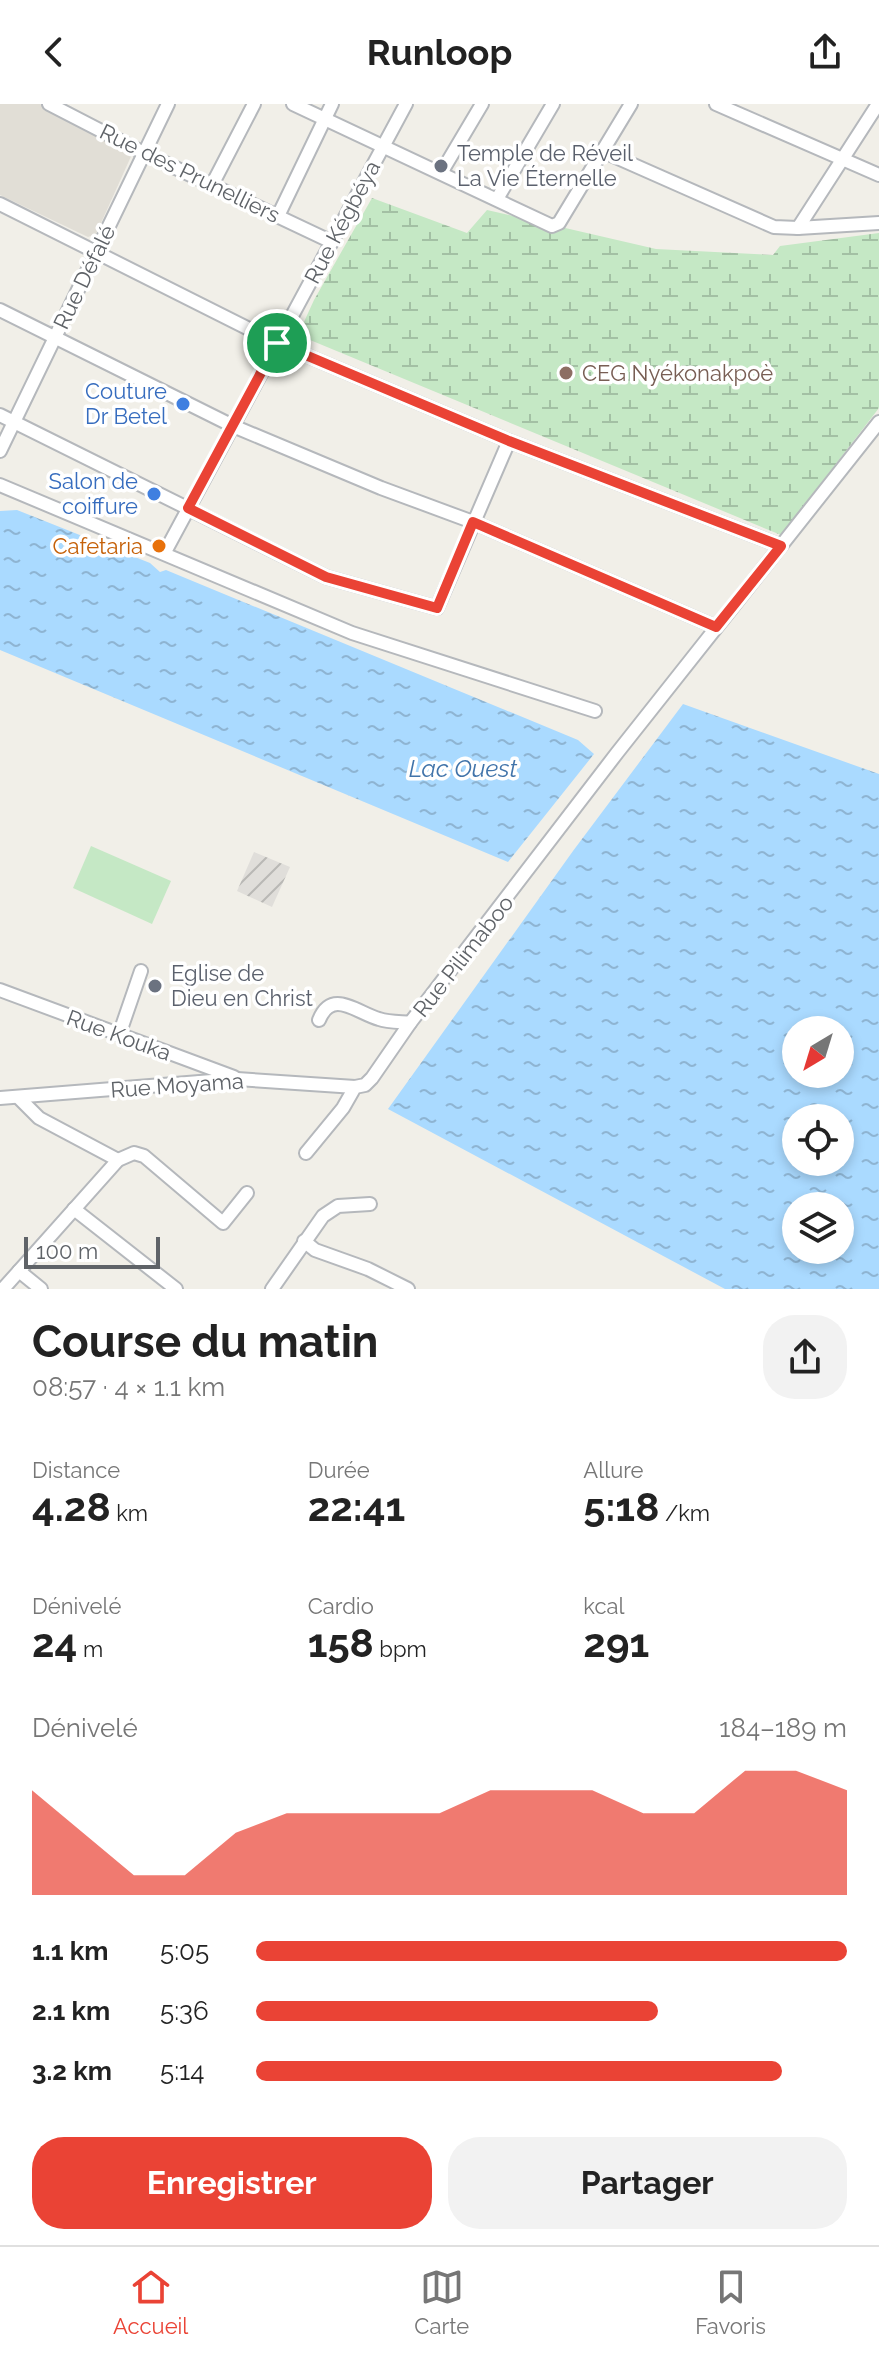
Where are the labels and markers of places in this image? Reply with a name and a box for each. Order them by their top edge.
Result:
place label: Temple de Réveil La Vie Éternelle [457,140,633,191]
marker: Temple de Réveil La Vie Éternelle [432,157,450,175]
pin [243,309,311,377]
place label: CEG Nyékonakpoè [582,360,773,386]
marker: CEG Nyékonakpoè [557,364,575,382]
place label: Couture Dr Betel [85,378,167,429]
marker: Couture Dr Betel [174,395,192,413]
place label: Salon de coiffure [49,468,138,519]
marker: Salon de coiffure [145,485,163,503]
place label: Cafetaria [52,533,143,559]
marker: Cafetaria [150,537,168,555]
place label: Eglise de Dieu en Christ [171,960,314,1011]
marker: Eglise de Dieu en Christ [146,977,164,995]

